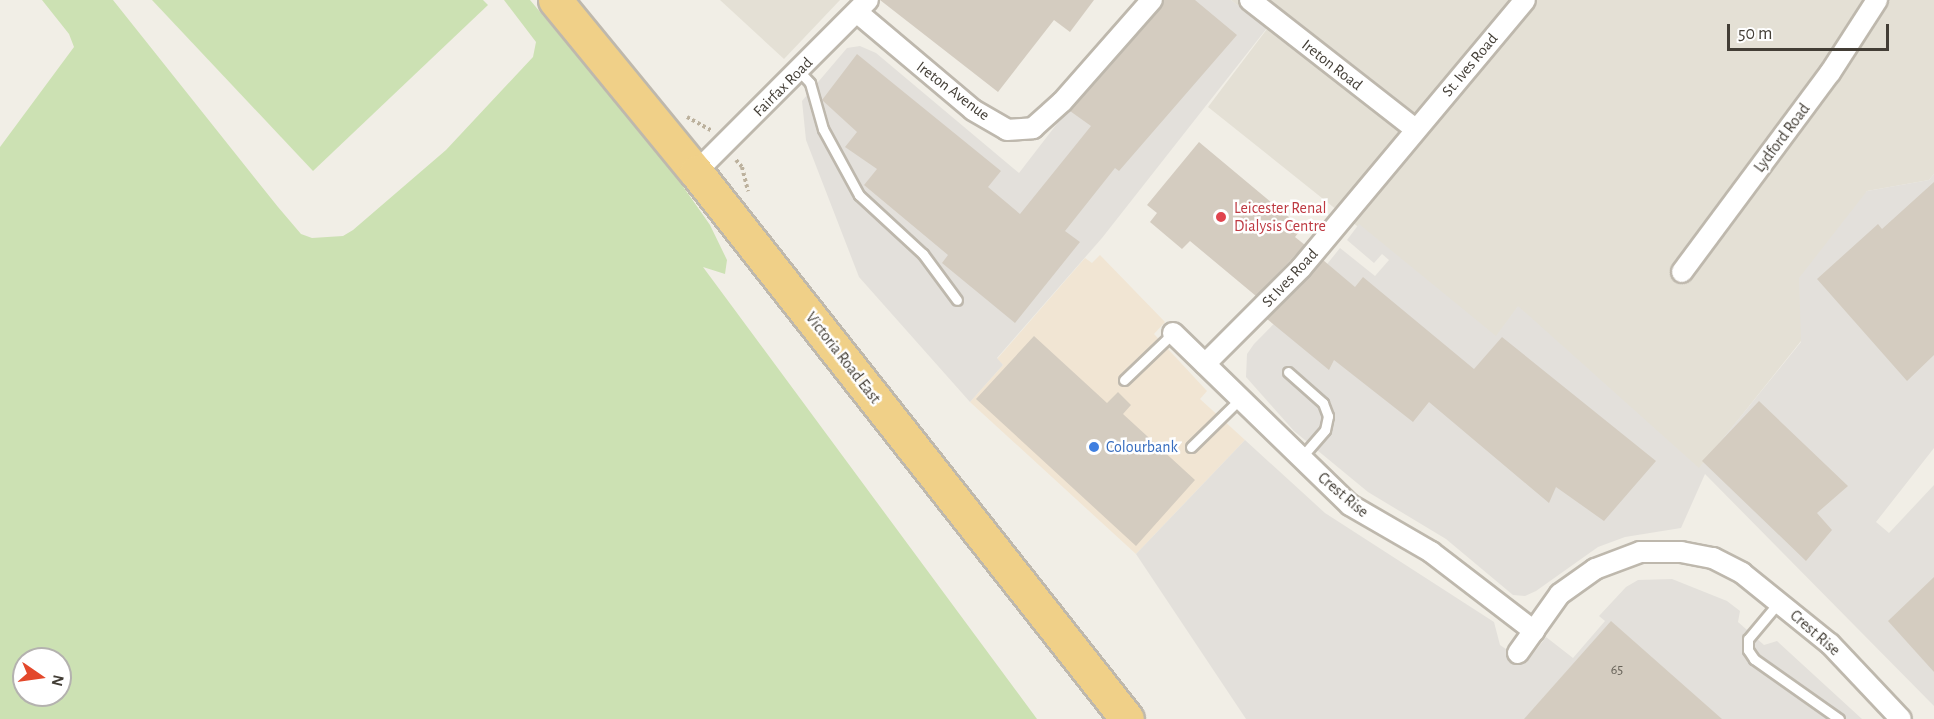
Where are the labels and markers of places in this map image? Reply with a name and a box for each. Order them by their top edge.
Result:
place label: Leicester Renal Dialysis Centre [1234,198,1326,236]
marker: Leicester Renal Dialysis Centre [1212,208,1230,226]
place label: Colourbank [1106,437,1178,457]
marker: Colourbank [1087,440,1101,454]

